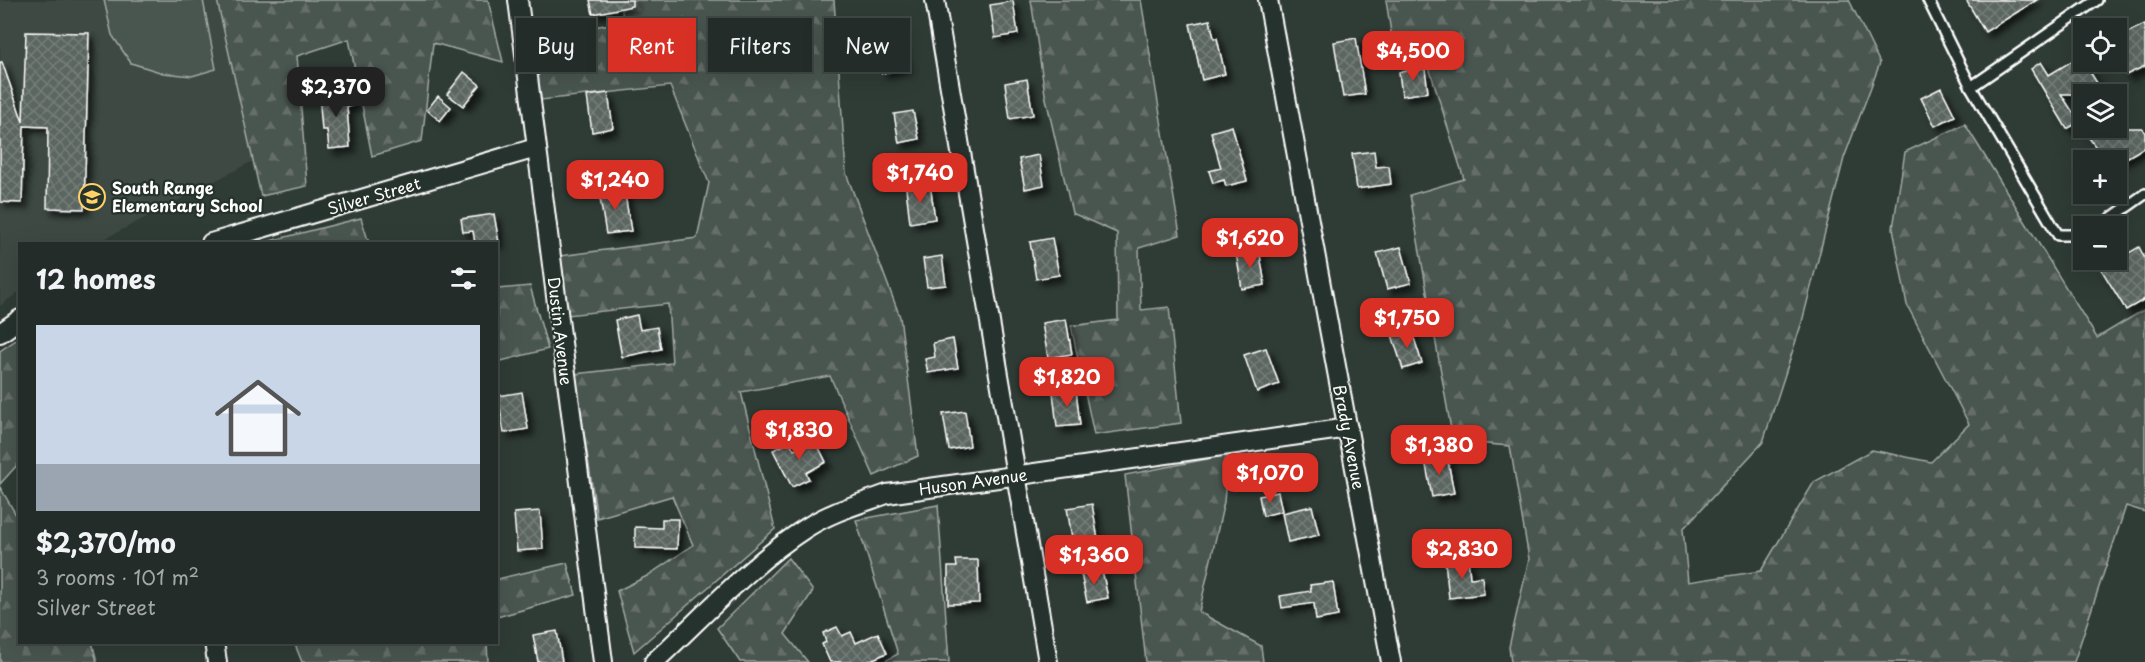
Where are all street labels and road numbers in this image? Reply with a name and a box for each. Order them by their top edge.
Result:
street label: Silver Street [324,170,424,220]
street label: Dustin Avenue [542,275,580,387]
street label: Brady Avenue [1328,382,1372,491]
street label: Huson Avenue [917,461,1029,501]

